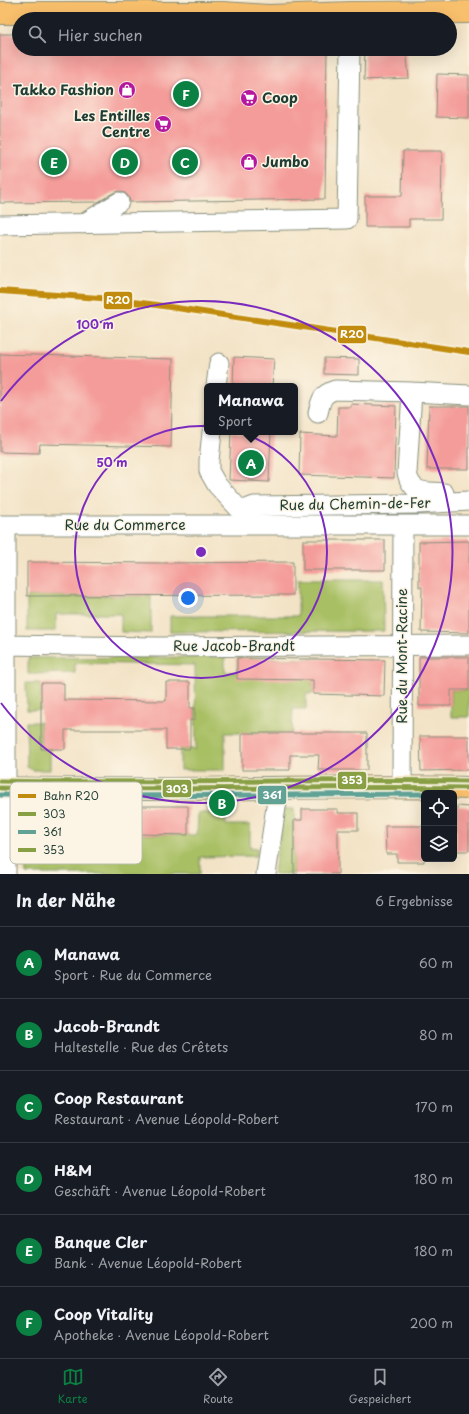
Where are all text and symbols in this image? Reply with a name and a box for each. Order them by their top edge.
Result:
search box [12,12,457,56]
icon: search [26,23,48,45]
text: Hier suchen [58,23,143,46]
place label: Takko Fashion [12,79,114,100]
pin: F [173,79,199,109]
shop icon: Takko Fashion [117,80,137,100]
place label: Coop [262,87,298,108]
supermarket icon: Coop [239,88,259,108]
place label: Les Entilles Centre [74,105,150,142]
supermarket icon: Les Entilles Centre [153,114,173,134]
pin: E [41,147,67,177]
pin: D [112,147,138,177]
pin: C [172,147,198,177]
place label: Jumbo [262,151,309,172]
shop icon: Jumbo [239,152,259,172]
line badge: R20 [103,291,133,310]
text: R20 [106,291,130,308]
text: 100 m [76,315,114,333]
line badge: R20 [337,325,367,344]
text: R20 [340,325,364,342]
popup [204,383,298,435]
text: Manawa [218,388,284,411]
text: Sport [218,411,252,430]
pin: A [238,448,264,478]
text: 50 m [96,453,128,471]
street label: Rue du Chemin-de-Fer [279,492,431,515]
street label: Rue du Commerce [64,514,186,535]
centre of rings [194,545,208,559]
your location [178,588,198,608]
street label: Rue du Mont-Racine [391,588,412,724]
street label: Rue Jacob-Brandt [173,635,295,656]
line badge: 353 [337,771,367,790]
text: 353 [341,771,363,788]
line badge: 303 [162,779,192,798]
text: 303 [166,780,189,797]
legend [10,782,142,864]
line badge: 361 [257,785,287,805]
text: 361 [262,786,282,803]
text: Bahn R20 [43,787,99,804]
pin: B [209,788,235,818]
map controls [421,790,457,862]
button: locate [421,790,457,826]
text: 303 [43,805,66,822]
text: 361 [43,823,62,840]
button: layers [421,826,457,862]
text: 353 [43,841,64,858]
text: In der Nähe [16,887,115,913]
text: 6 Ergebnisse [375,891,453,910]
text: Manawa [54,942,120,965]
text: A [24,953,34,972]
text: 60 m [419,953,453,972]
text: Sport · Rue du Commerce [54,965,212,984]
text: Jacob-Brandt [54,1014,160,1037]
text: B [25,1025,33,1044]
text: 80 m [419,1025,453,1044]
text: Haltestelle · Rue des Crêtets [54,1037,228,1056]
text: Coop Restaurant [54,1086,184,1109]
text: C [24,1097,34,1116]
text: 170 m [415,1097,453,1116]
text: Restaurant · Avenue Léopold-Robert [54,1109,279,1128]
text: H&M [54,1158,92,1181]
text: D [24,1169,34,1188]
text: 180 m [414,1169,453,1188]
text: Geschäft · Avenue Léopold-Robert [54,1181,266,1200]
text: Banque Cler [54,1230,147,1253]
text: E [25,1241,33,1260]
text: 180 m [414,1241,453,1260]
text: Bank · Avenue Léopold-Robert [54,1253,242,1272]
text: Coop Vitality [54,1302,153,1325]
text: F [25,1313,33,1332]
text: 200 m [410,1313,453,1332]
text: Apotheke · Avenue Léopold-Robert [54,1325,269,1344]
tab: Karte [58,1366,88,1407]
tab: Route [203,1366,233,1407]
tab: Gespeichert [349,1366,411,1407]

